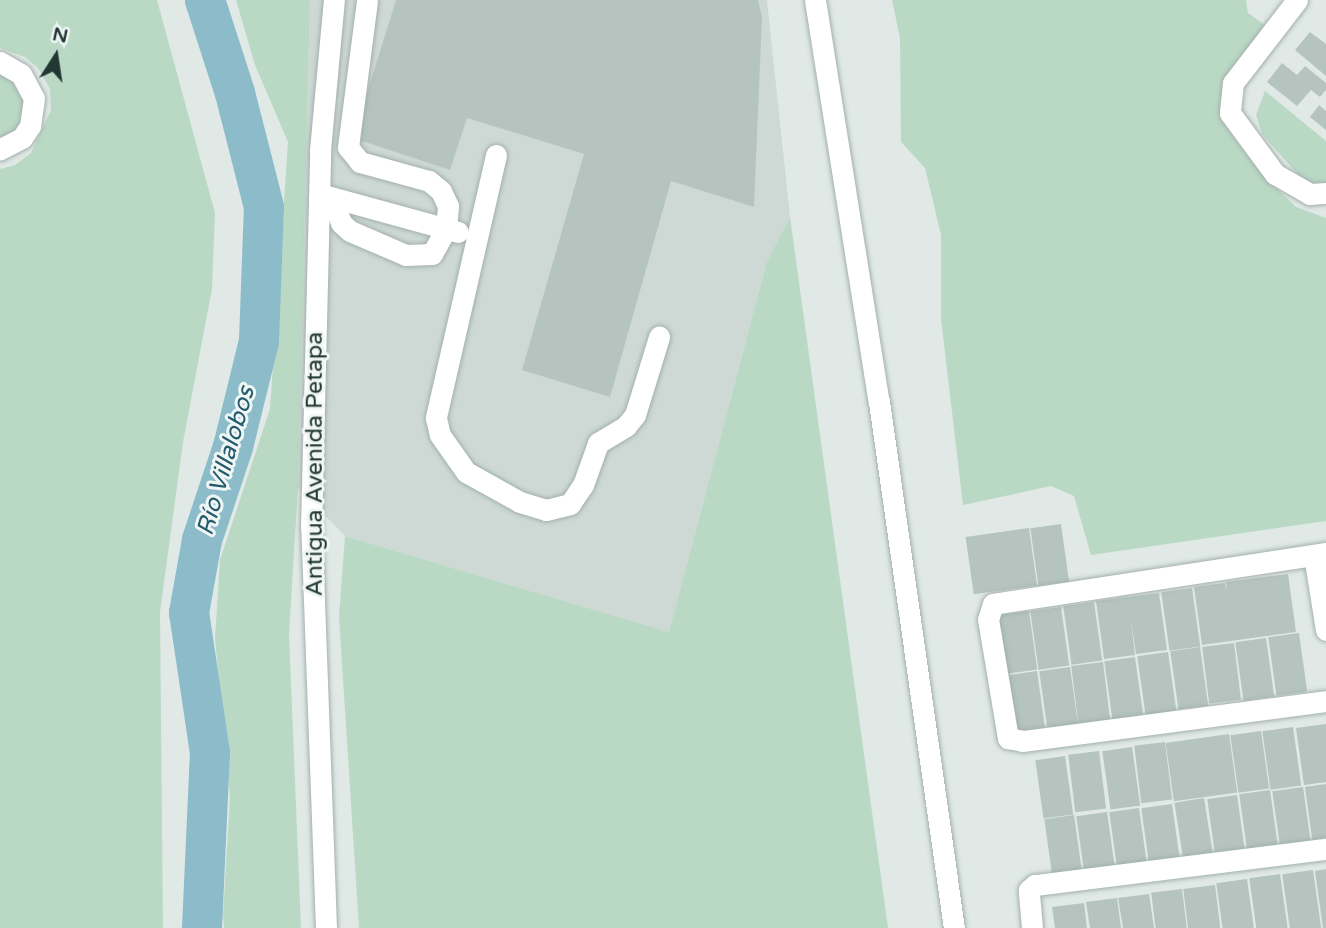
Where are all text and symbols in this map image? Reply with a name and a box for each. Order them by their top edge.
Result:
north arrow [21,21,91,91]
text: N [51,23,70,48]
street label: Antigua Avenida Petapa [301,332,329,596]
water label: Río Villalobos [191,383,261,539]

